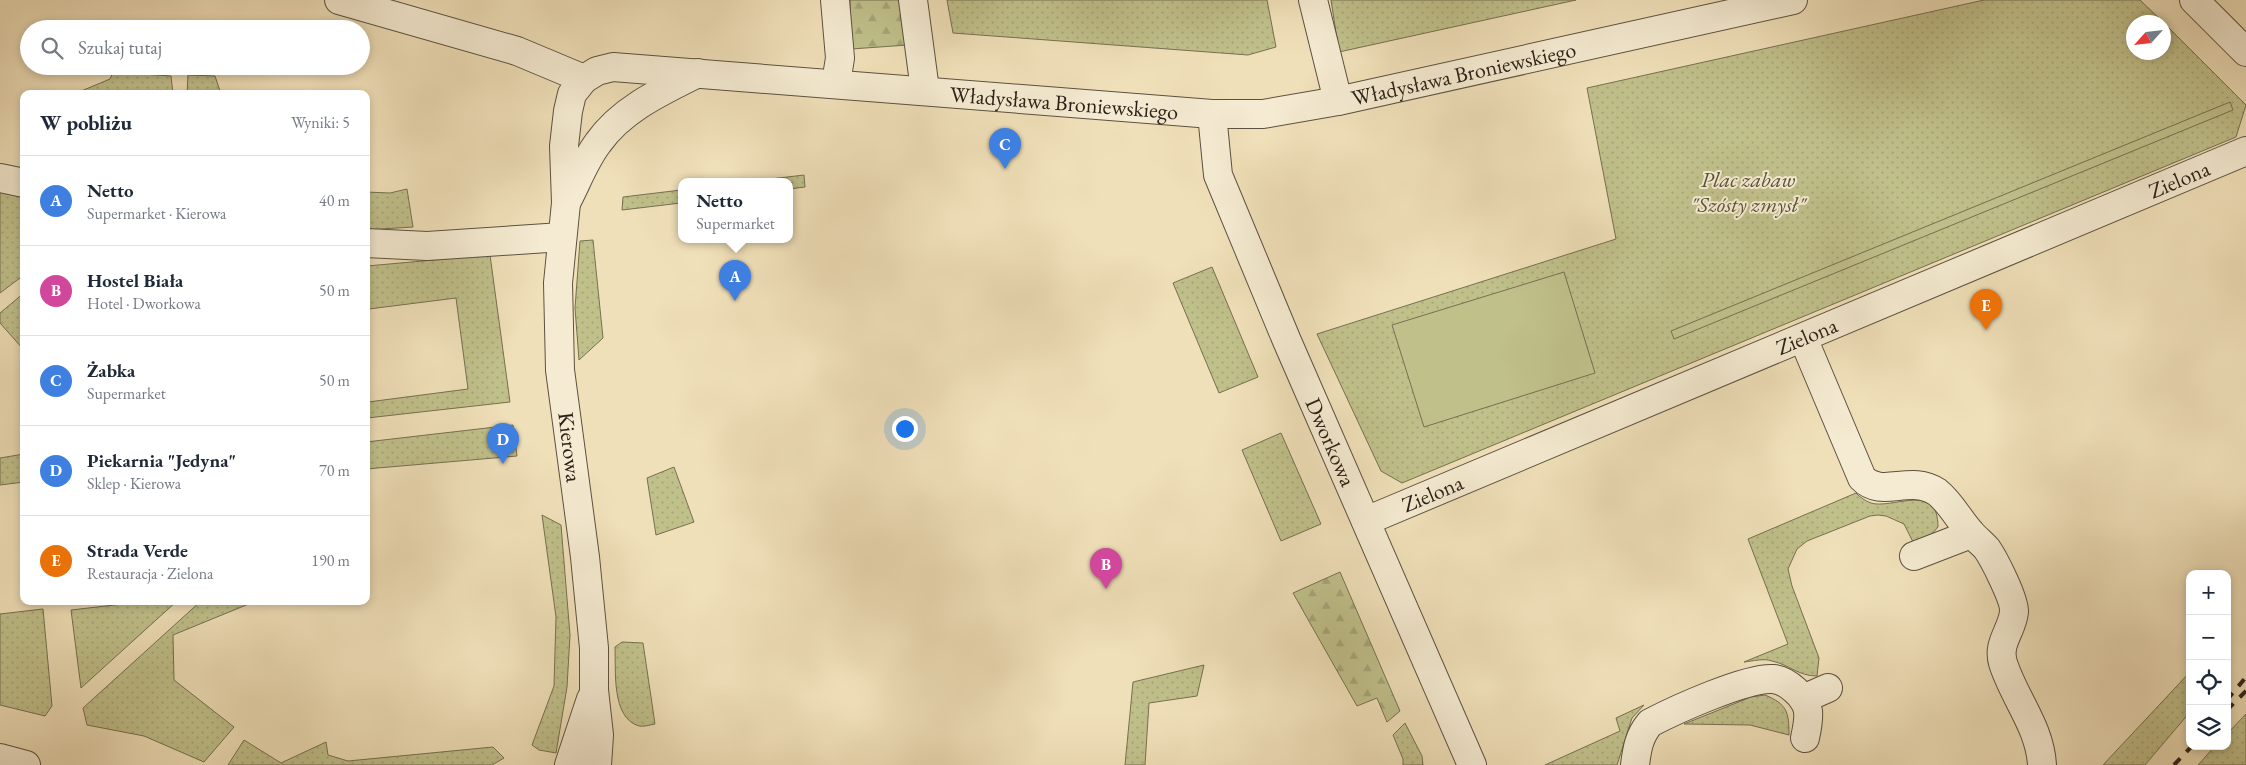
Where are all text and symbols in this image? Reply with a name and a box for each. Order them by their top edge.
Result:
north arrow [2126,15,2171,60]
search box [20,20,370,75]
icon: search [38,34,66,62]
street label: Władysława Broniewskiego [1348,34,1579,112]
text: Szukaj tutaj [78,35,162,60]
street label: Władysława Broniewskiego [949,79,1180,126]
text: W pobliżu [40,109,132,136]
text: Wyniki: 5 [291,112,350,133]
pin: C [989,128,1021,169]
street label: Zielona [2144,153,2214,205]
park label: Plac zabaw "Szósty zmysł" [1690,165,1808,219]
text: Netto [87,178,134,203]
popup [678,178,793,243]
text: Netto [696,188,743,213]
text: A [50,190,62,211]
text: 40 m [319,190,350,211]
text: Supermarket · Kierowa [87,203,227,224]
text: Supermarket [696,213,775,234]
pin: A [719,260,751,301]
text: Hostel Biała [87,268,183,293]
text: B [51,280,61,301]
text: 50 m [319,280,350,301]
pin: E [1970,289,2002,330]
text: Hotel · Dworkowa [87,293,201,314]
street label: Zielona [1772,310,1842,361]
text: Żabka [87,358,135,383]
text: C [50,370,62,391]
text: 50 m [319,370,350,391]
text: Supermarket [87,383,166,404]
street label: Dworkowa [1299,393,1363,491]
street label: Kierowa [551,410,589,484]
your location [892,416,918,442]
pin: D [487,423,519,464]
text: Piekarnia "Jedyna" [87,448,236,473]
text: D [50,460,62,481]
text: 70 m [319,460,350,481]
street label: Zielona [1397,467,1468,519]
text: Sklep · Kierowa [87,473,181,494]
text: Strada Verde [87,538,188,563]
pin: B [1090,548,1122,589]
text: E [51,550,61,571]
text: 190 m [311,550,350,571]
text: Restauracja · Zielona [87,563,214,584]
map controls [2186,570,2231,750]
button: + [2186,570,2231,615]
button: − [2186,615,2231,660]
button: locate [2186,660,2231,705]
button: layers [2186,705,2231,750]

